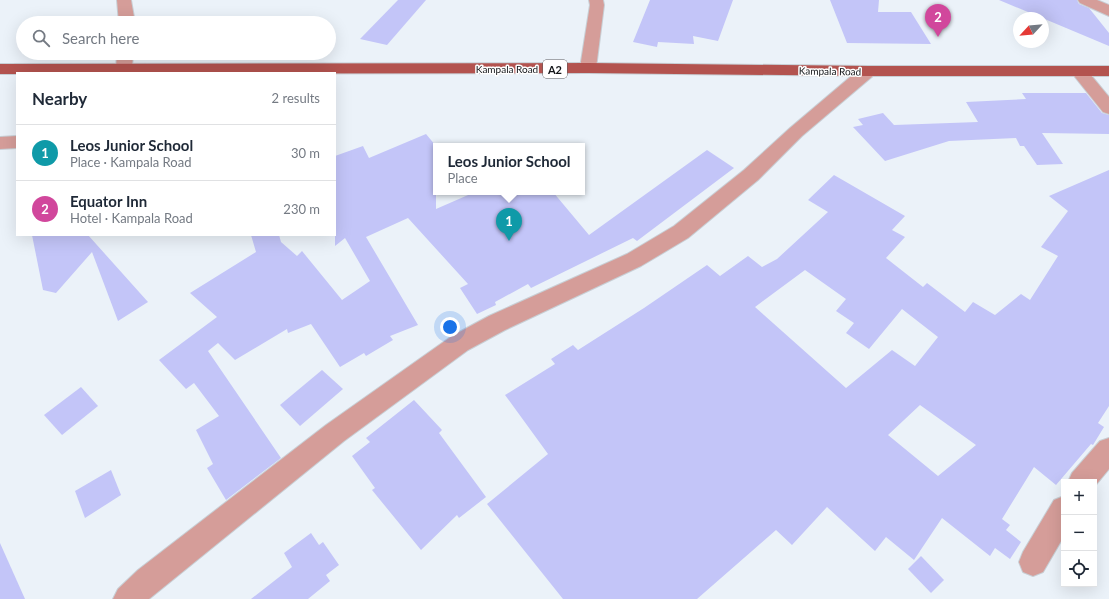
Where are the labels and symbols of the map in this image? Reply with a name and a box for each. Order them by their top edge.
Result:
pin: 2 [925,4,951,37]
north arrow [1013,12,1049,48]
road number: A2 [543,60,567,78]
street label: Kampala Road [476,63,538,75]
street label: Kampala Road [799,64,861,78]
pin: 1 [496,208,522,241]
your location [440,317,460,337]

